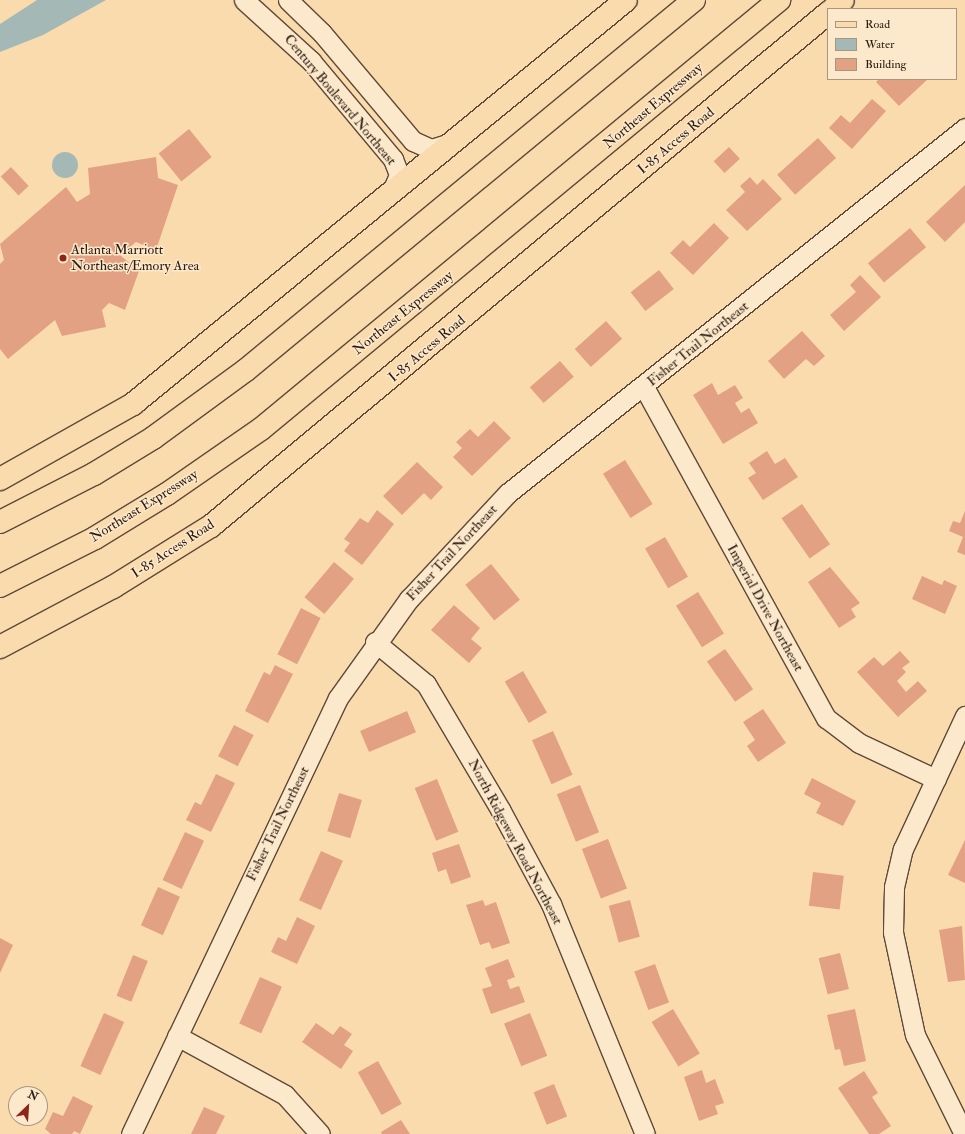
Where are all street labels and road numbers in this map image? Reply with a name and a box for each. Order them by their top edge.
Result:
street label: Century Boulevard Northeast [280,31,400,169]
street label: Northeast Expressway [600,60,706,152]
street label: I-85 Access Road [634,104,718,178]
street label: Northeast Expressway [349,267,457,359]
street label: Fisher Trail Northeast [644,298,752,390]
street label: I-85 Access Road [385,312,469,386]
street label: Northeast Expressway [87,466,201,546]
street label: Fisher Trail Northeast [403,501,501,605]
street label: I-85 Access Road [129,516,217,582]
street label: Imperial Drive Northeast [723,542,807,674]
street label: North Ridgeway Road Northeast [464,756,566,928]
street label: Fisher Trail Northeast [243,764,313,884]

